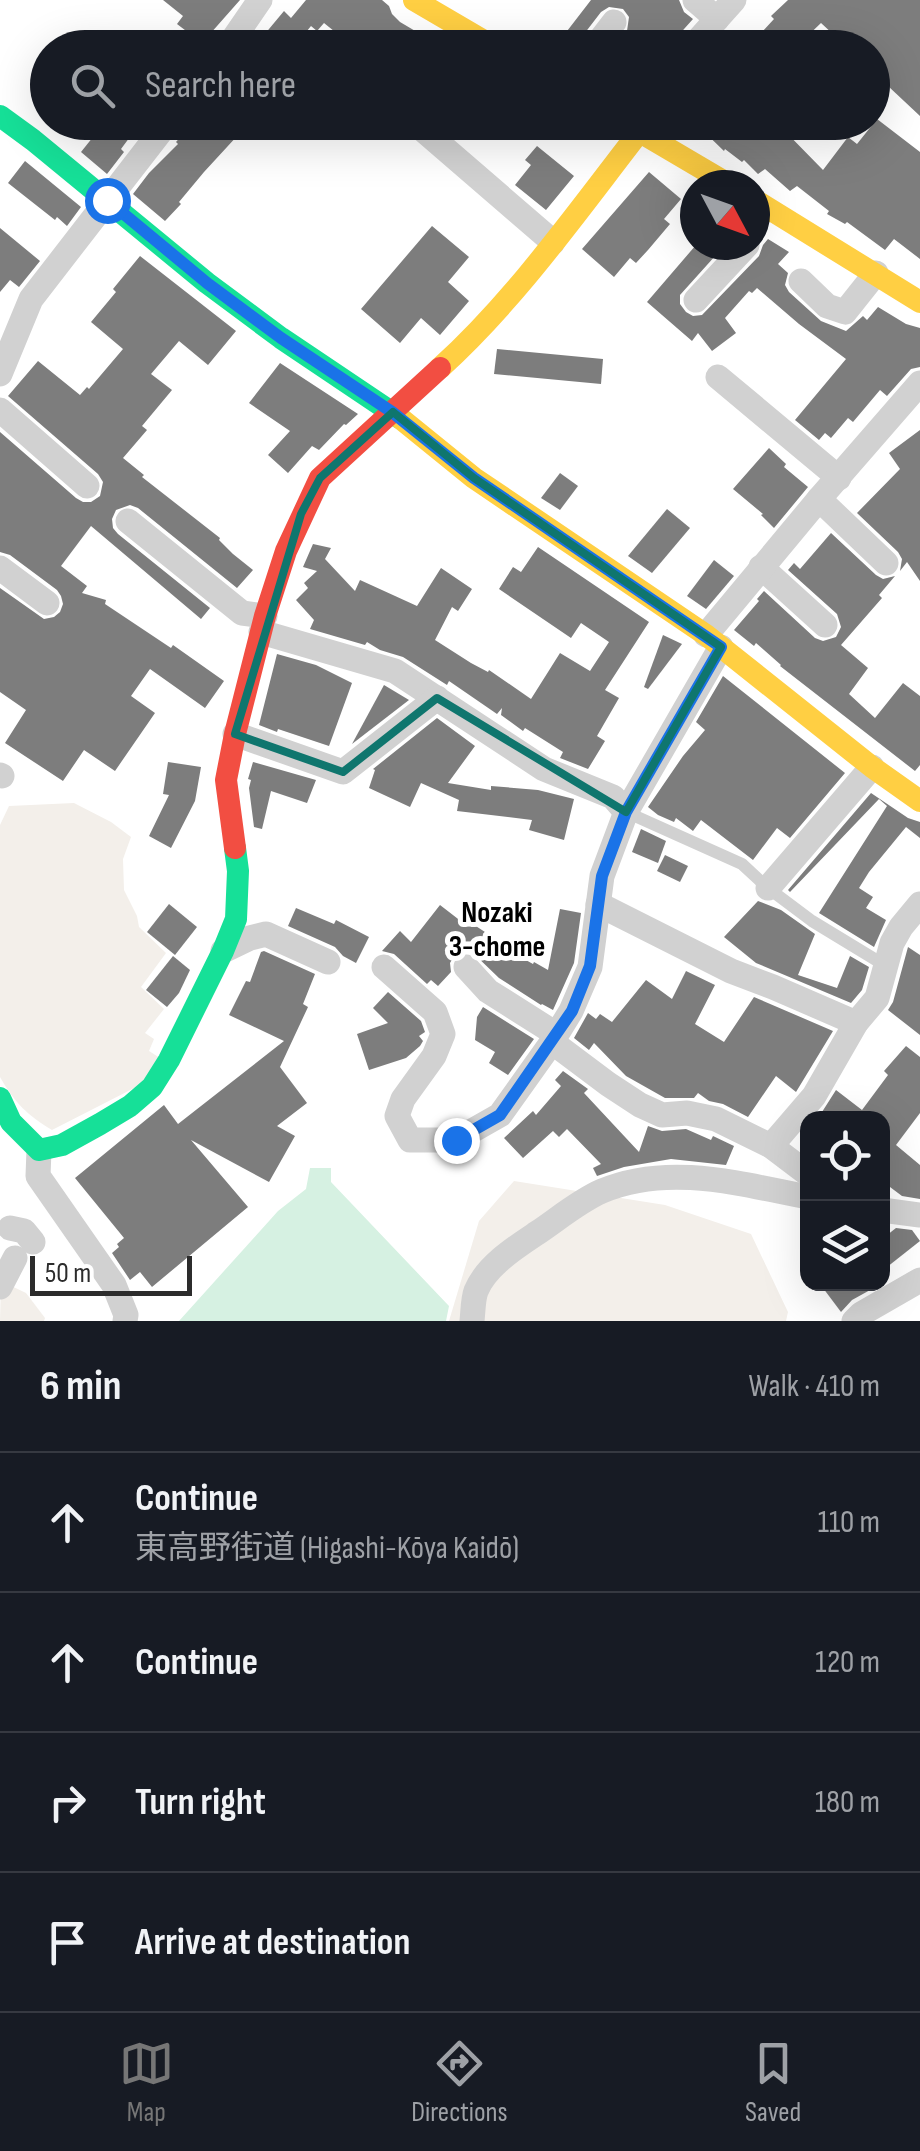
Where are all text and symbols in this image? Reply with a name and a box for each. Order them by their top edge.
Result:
search box [30,30,890,140]
icon: search [65,58,120,113]
text: Search here [145,63,296,108]
north arrow [680,170,770,260]
route start [85,178,131,224]
district label: Nozaki 3-chome [449,895,545,965]
map controls [800,1111,890,1291]
button: locate [800,1111,890,1201]
route end [434,1118,480,1164]
button: layers [800,1201,890,1291]
scale bar [30,1251,192,1296]
text: 50 m [45,1257,91,1290]
text: 6 min [40,1361,121,1412]
text: Walk · 410 m [748,1367,880,1406]
text: Continue [135,1476,258,1521]
icon: ahead [40,1495,95,1550]
text: 110 m [818,1503,880,1542]
text: 東高野街道 (Higashi-Kōya Kaidō) [135,1529,519,1568]
icon: ahead [40,1635,95,1690]
text: Continue [135,1640,258,1685]
text: 120 m [815,1643,880,1682]
icon: right [40,1775,95,1830]
text: Turn right [135,1780,266,1825]
text: 180 m [815,1783,880,1822]
icon: arrive [40,1915,95,1970]
text: Arrive at destination [135,1920,410,1965]
tab: Map [119,2036,174,2129]
tab: Directions [411,2036,508,2129]
tab: Saved [745,2036,801,2129]

